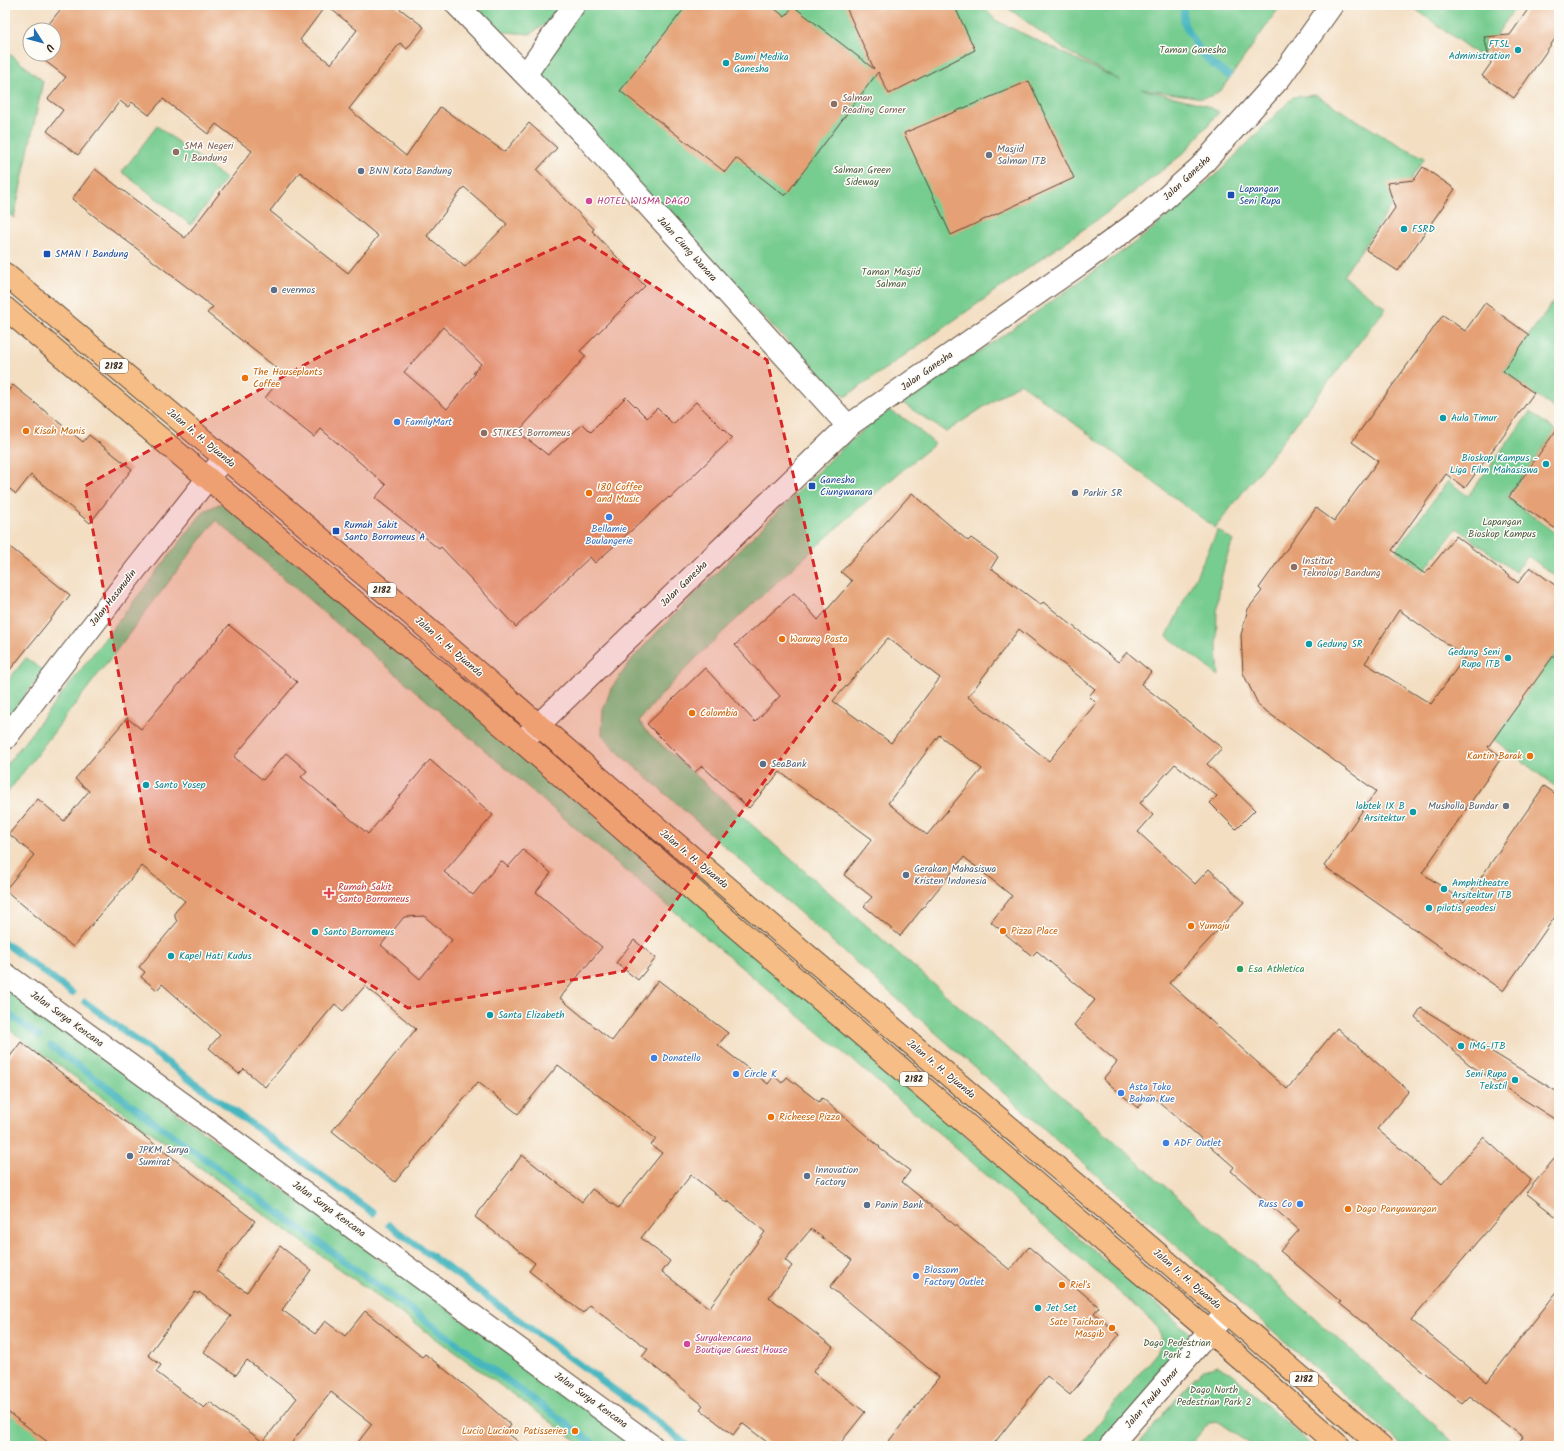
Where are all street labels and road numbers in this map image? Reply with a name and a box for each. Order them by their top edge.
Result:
street label: Jalan Ganesha [1159,151,1215,205]
street label: Jalan Ciung Wanara [653,213,721,286]
street label: Jalan Ganesha [898,347,957,395]
road number: 2182 [100,359,128,373]
street label: Jalan Ir. H. Djuanda [163,404,239,472]
street label: Jalan Ganesha [657,557,712,611]
street label: Jalan Hasanudin [85,566,141,630]
road number: 2182 [368,583,396,597]
street label: Jalan Ir. H. Djuanda [412,613,487,681]
street label: Jalan Ir. H. Djuanda [656,825,732,893]
street label: Jalan Surya Kencana [27,987,107,1051]
street label: Jalan Ir. H. Djuanda [903,1035,979,1103]
road number: 2182 [900,1072,928,1086]
street label: Jalan Surya Kencana [289,1177,369,1241]
street label: Jalan Ir. H. Djuanda [1150,1245,1225,1313]
street label: Jalan Teuku Umar [1121,1364,1183,1432]
street label: Jalan Surya Kencana [551,1368,631,1432]
road number: 2182 [1290,1372,1318,1386]

